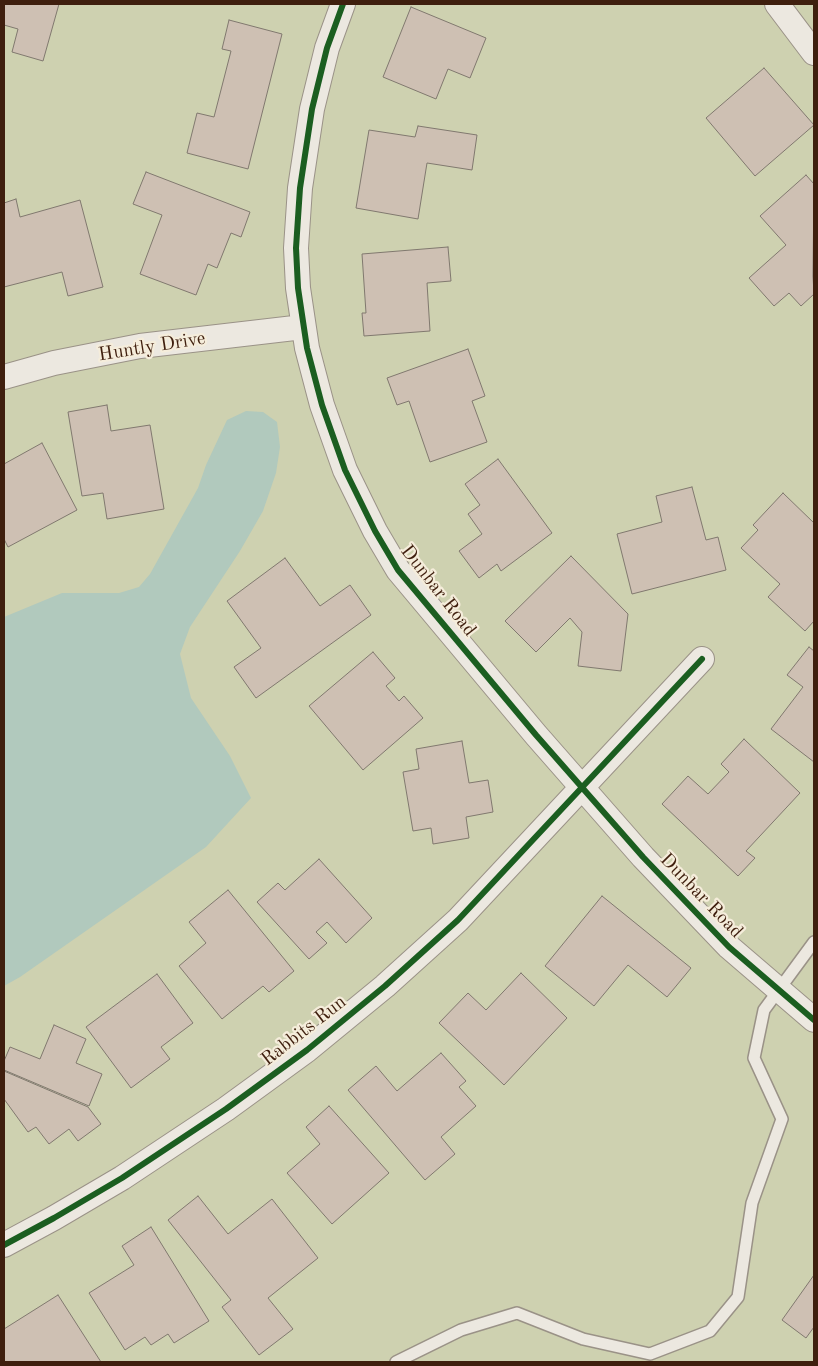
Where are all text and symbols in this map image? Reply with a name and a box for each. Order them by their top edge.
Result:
street label: Huntly Drive [97,327,207,367]
street label: Dunbar Road [395,541,481,641]
street label: Dunbar Road [655,849,747,943]
street label: Rabbits Run [257,991,351,1071]

